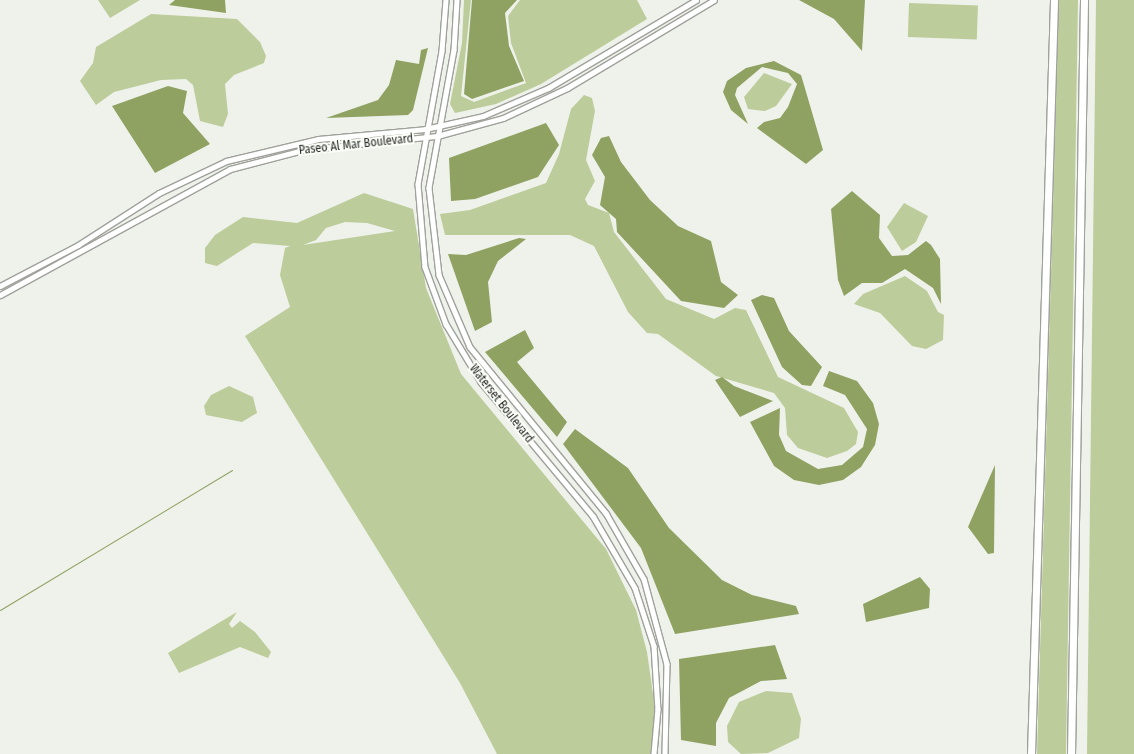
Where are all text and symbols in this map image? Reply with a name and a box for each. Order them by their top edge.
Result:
street label: Paseo Al Mar Boulevard [298,132,414,158]
street label: Waterset Boulevard [466,362,536,446]

